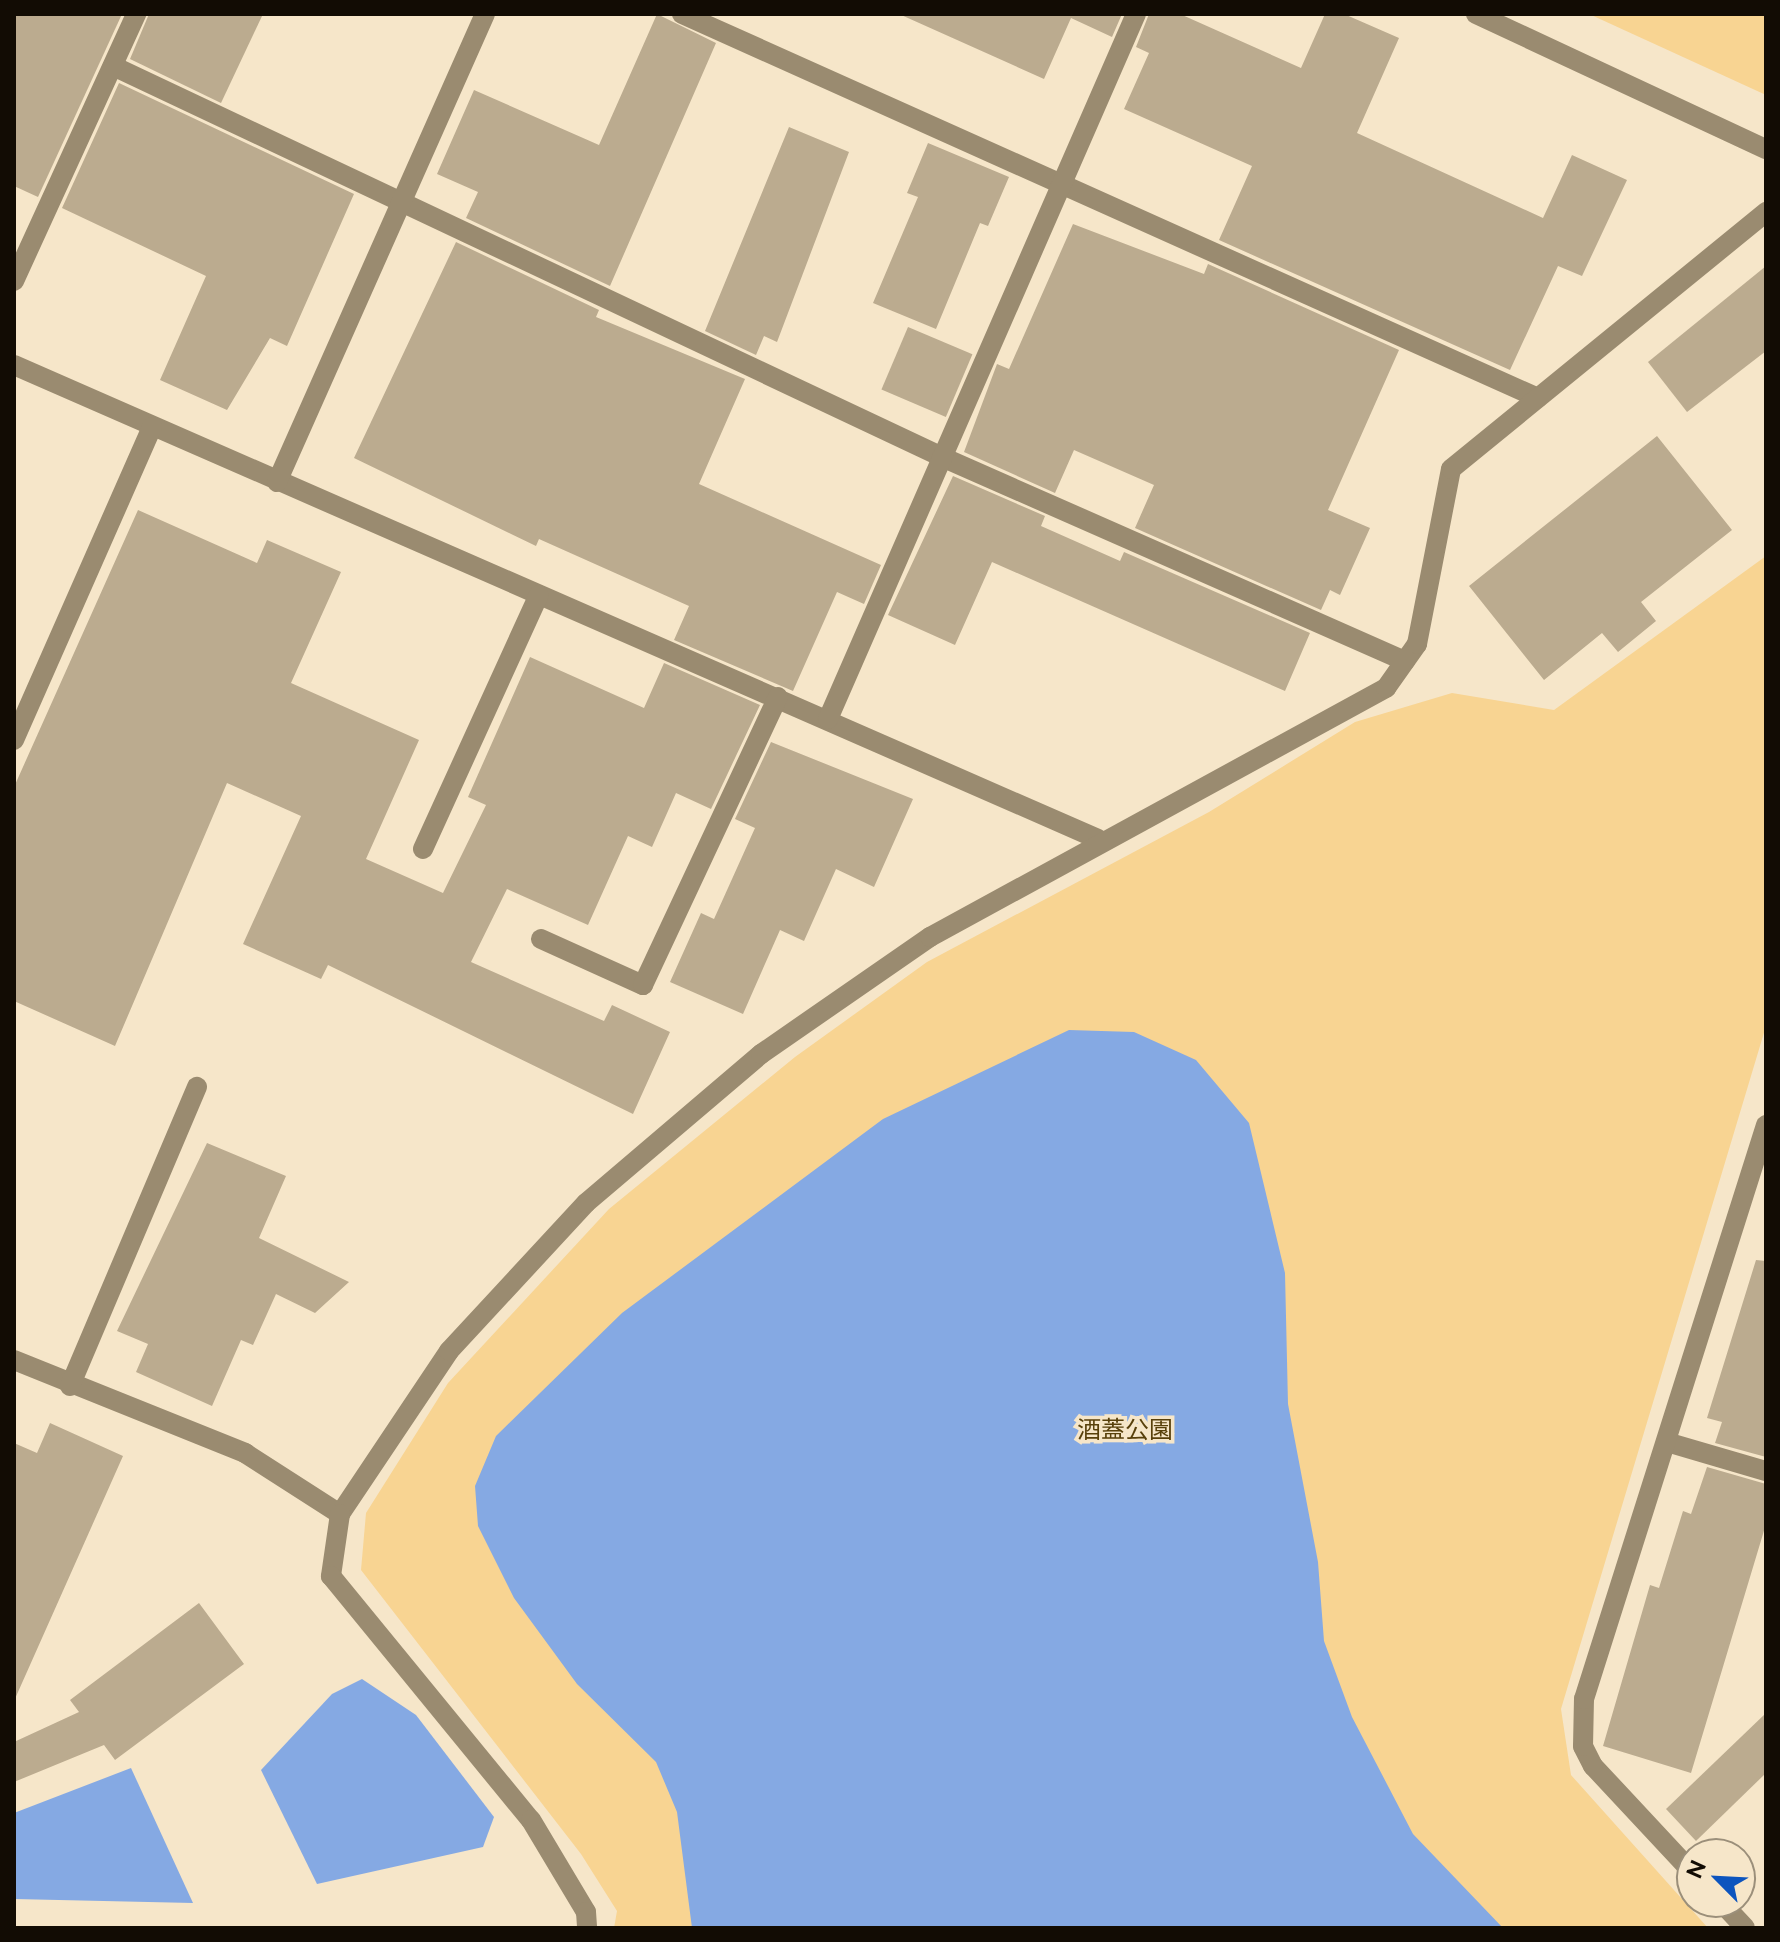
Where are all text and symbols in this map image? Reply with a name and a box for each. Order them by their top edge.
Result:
park label: 酒蓋公園 [1077,1416,1173,1444]
north arrow [1676,1838,1756,1918]
text: N [1681,1856,1711,1882]

